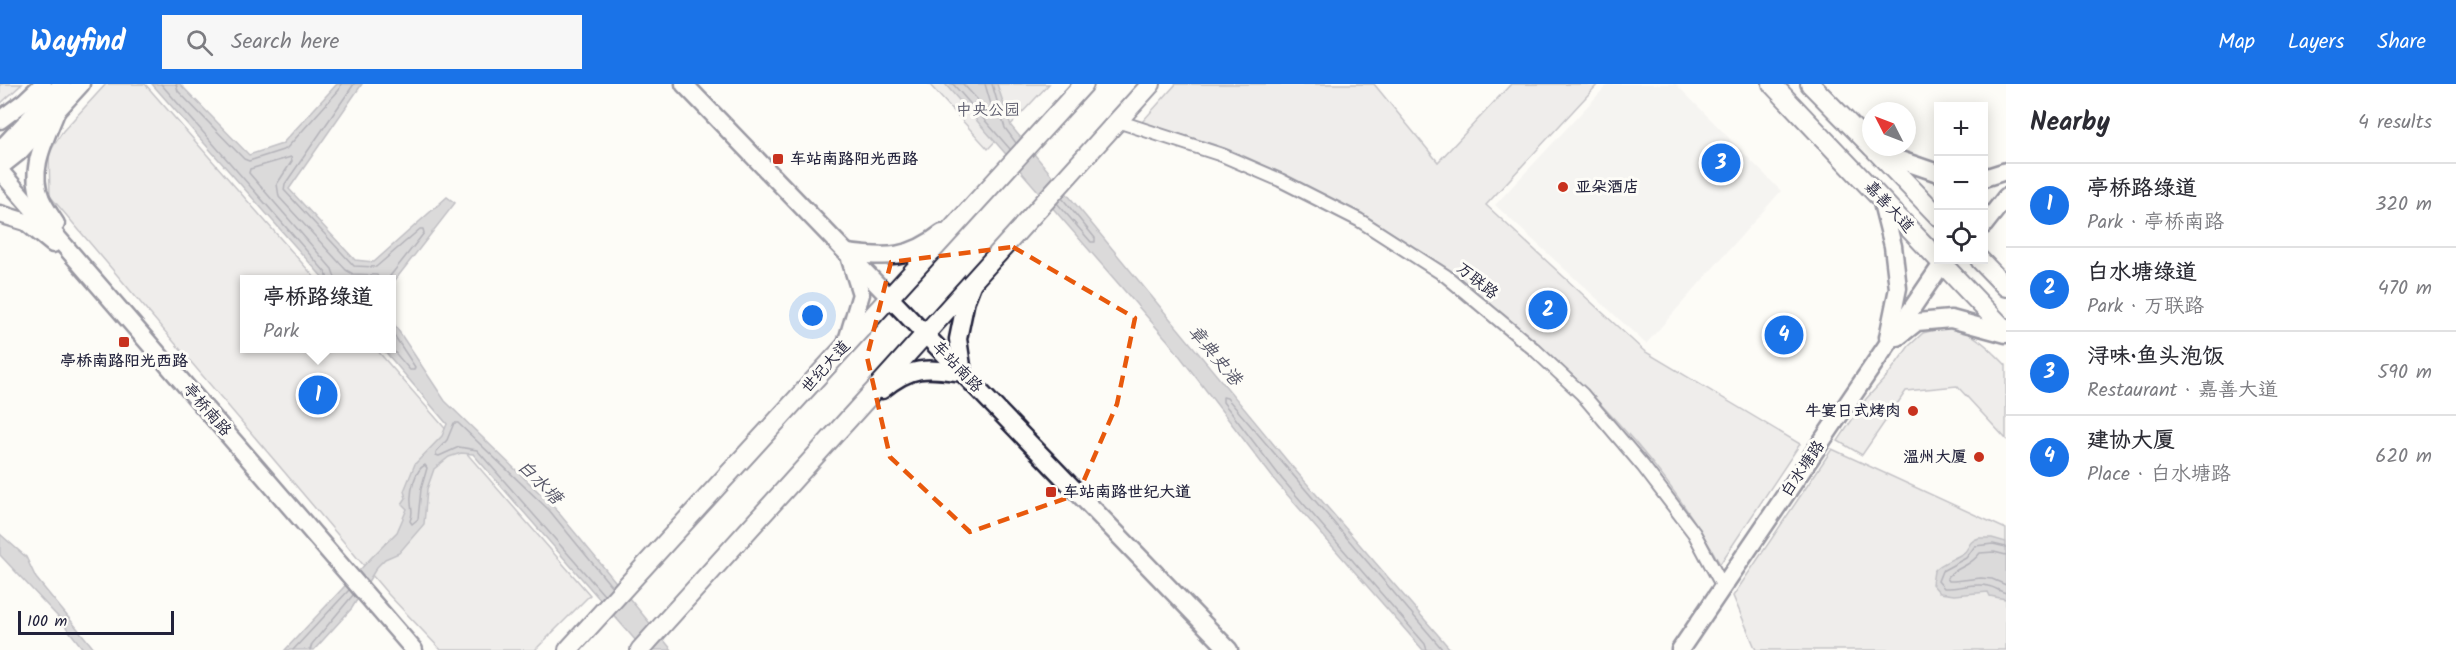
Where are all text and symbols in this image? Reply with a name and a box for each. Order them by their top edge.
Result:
search box [162,15,582,69]
text: Wayfind [30,20,126,65]
text: Search here [231,25,339,60]
icon: search [183,26,216,59]
text: Map [2218,26,2255,59]
text: Layers [2288,26,2344,59]
text: Share [2377,26,2426,59]
park label: 中央公园 [956,98,1020,123]
north arrow [1862,102,1916,156]
map controls [1934,102,1988,264]
button: + [1934,102,1988,156]
text: Nearby [2030,102,2110,144]
text: 4 results [2358,107,2432,139]
pin: 3 [1702,140,1740,185]
place label: 车站南路阳光西路 [790,147,918,172]
marker: 车站南路阳光西路 [771,152,785,166]
button: − [1934,156,1988,210]
text: 亭桥路绿道 [2087,172,2197,207]
place label: 亚朵酒店 [1575,175,1639,200]
street label: 嘉善大道 [1858,175,1920,239]
marker: 亚朵酒店 [1556,180,1570,194]
text: 1 [2046,189,2053,221]
text: 320 m [2375,189,2432,221]
text: Park · 亭桥南路 [2087,207,2224,239]
button: locate [1934,210,1988,264]
street label: 万联路 [1450,256,1504,306]
text: 白水塘绿道 [2087,256,2197,291]
text: 2 [2044,273,2055,305]
text: 470 m [2378,273,2432,305]
popup [240,275,396,353]
text: 亭桥路绿道 [263,281,373,316]
pin: 2 [1528,288,1568,332]
text: Park · 万联路 [2087,291,2204,323]
your location [798,301,827,330]
pin: 4 [1764,312,1804,358]
text: Park [263,316,299,348]
water label: 章典史港 [1180,319,1250,394]
marker: 亭桥南路阳光西路 [117,335,131,349]
street label: 世纪大道 [795,335,857,399]
street label: 车站南路 [926,335,988,399]
text: 浔味·鱼头泡饭 [2087,340,2224,375]
place label: 亭桥南路阳光西路 [60,349,188,374]
text: 3 [2044,357,2055,389]
text: 590 m [2378,357,2432,389]
pin: 1 [298,372,338,418]
text: Restaurant · 嘉善大道 [2087,375,2278,407]
street label: 亭桥南路 [177,378,237,442]
place label: 牛宴日式烤肉 [1805,399,1901,424]
marker: 牛宴日式烤肉 [1906,404,1920,418]
text: 建协大厦 [2087,424,2175,459]
street label: 白水塘路 [1775,435,1831,503]
text: 4 [2044,441,2055,473]
text: 620 m [2375,441,2432,473]
place label: 温州大厦 [1903,445,1967,470]
marker: 温州大厦 [1972,450,1986,464]
water label: 白水塘 [510,454,570,514]
text: Place · 白水塘路 [2087,459,2231,491]
place label: 车站南路世纪大道 [1063,480,1191,505]
marker: 车站南路世纪大道 [1044,485,1058,499]
scale bar [18,608,174,636]
text: 100 m [27,609,67,634]

